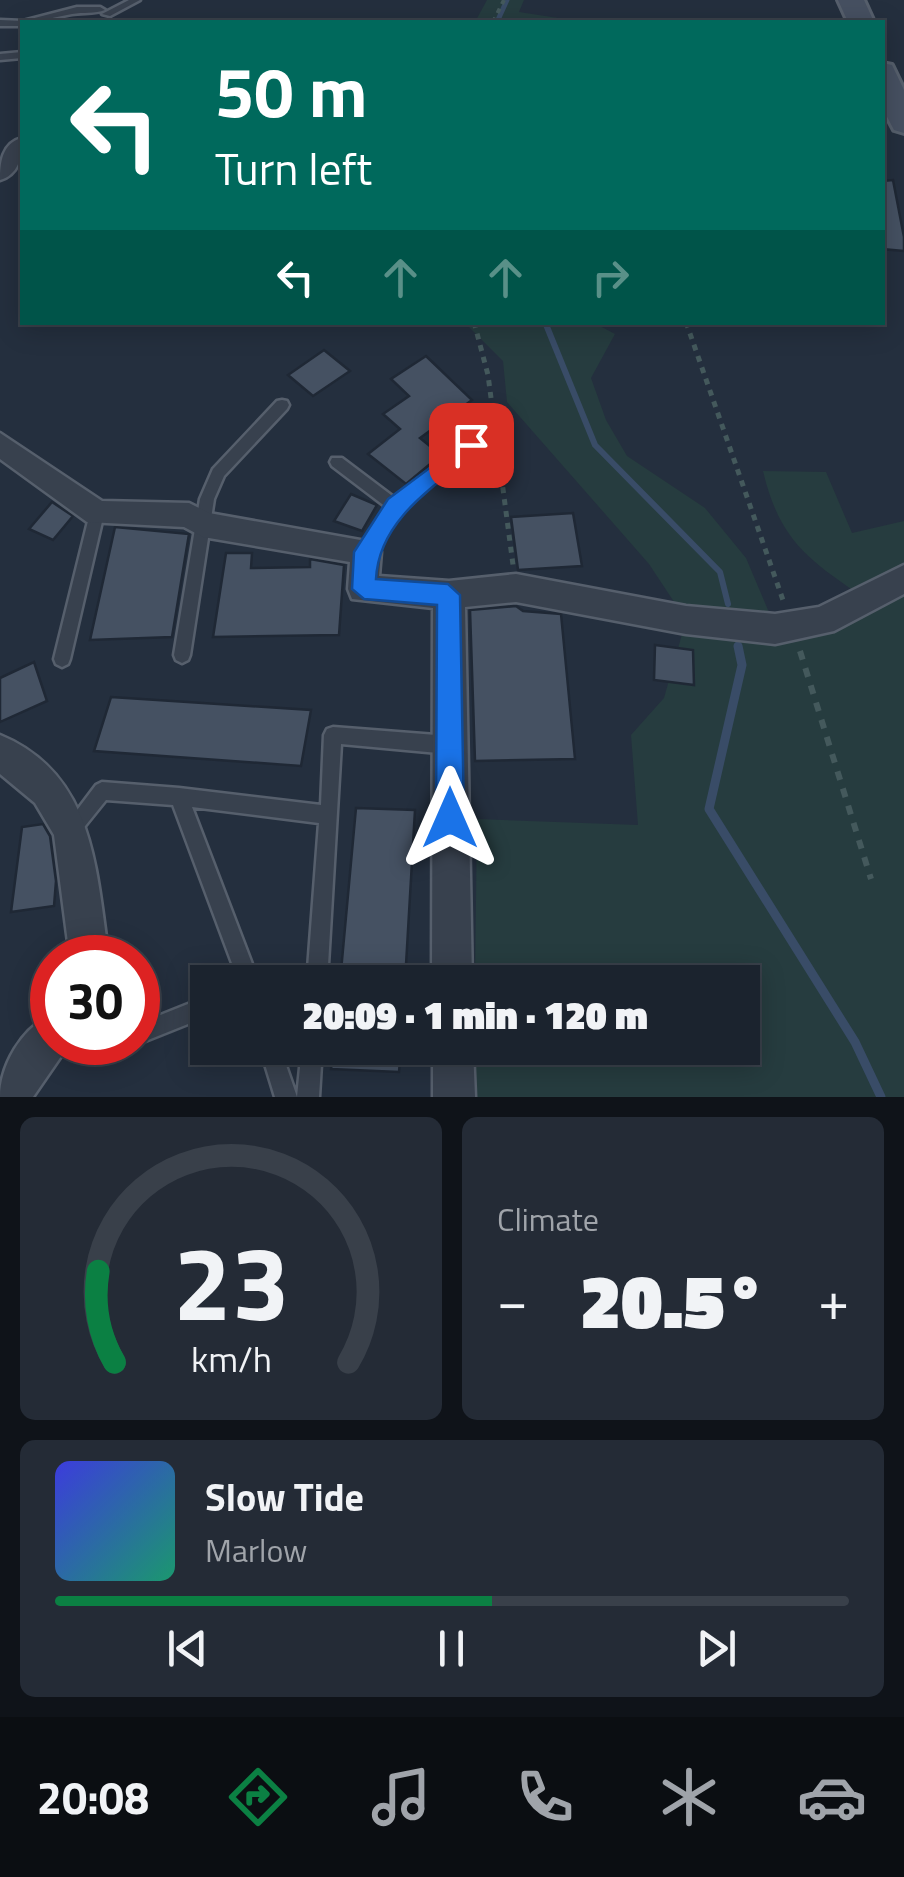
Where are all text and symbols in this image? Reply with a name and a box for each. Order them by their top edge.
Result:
text: 50 m [215,38,368,144]
icon: left [50,60,180,190]
text: Turn left [215,134,372,202]
icon: left [268,250,323,305]
icon: ahead [373,250,428,305]
icon: ahead [478,250,533,305]
icon: right [583,250,638,305]
pin [429,403,514,488]
icon: arrive [444,418,499,473]
position arrow [398,766,502,870]
speed limit sign: 30 [30,935,160,1065]
text: 20:09 · 1 min · 120 m [302,986,648,1044]
text: Climate [497,1195,599,1243]
text: 23 [173,1202,289,1360]
text: 20.5° [580,1243,766,1357]
text: − [497,1258,528,1341]
text: + [818,1258,849,1341]
text: km/h [191,1331,271,1386]
text: Slow Tide [205,1468,364,1526]
text: Marlow [205,1526,308,1574]
icon: previous [160,1621,215,1676]
icon: pause [424,1621,479,1676]
icon: next [689,1621,744,1676]
icon: directions [223,1762,293,1832]
icon: music [366,1762,436,1832]
icon: phone [510,1762,580,1832]
icon: climate [654,1762,724,1832]
icon: car [797,1762,867,1832]
text: 20:08 [37,1763,149,1831]

